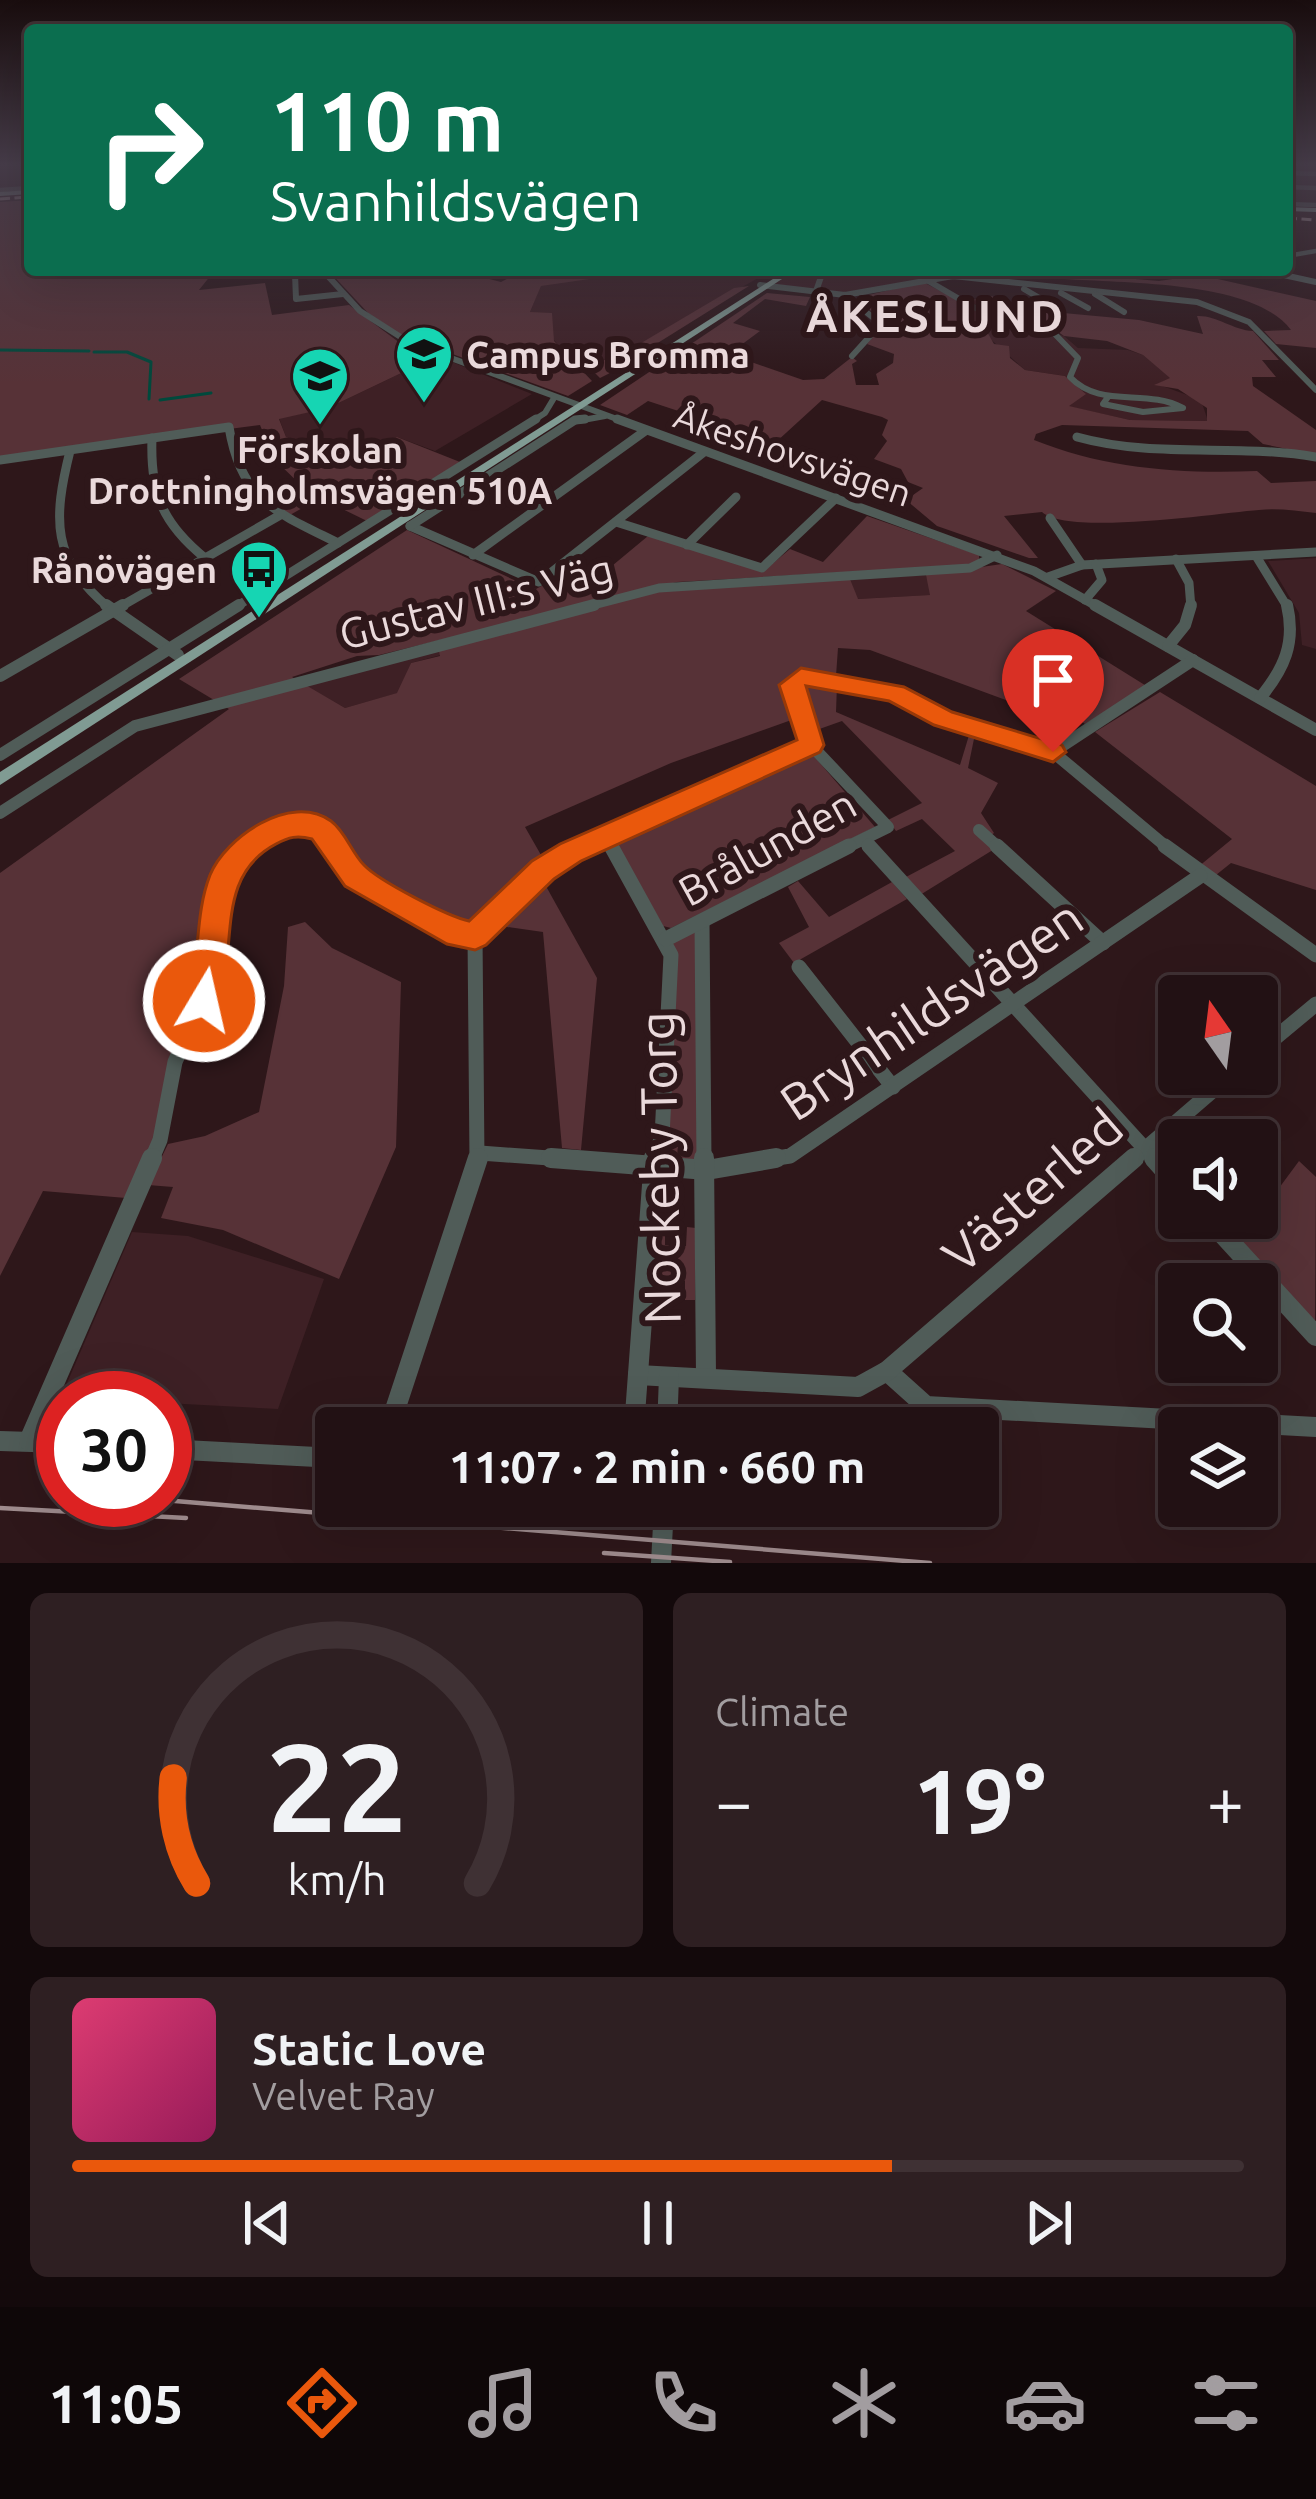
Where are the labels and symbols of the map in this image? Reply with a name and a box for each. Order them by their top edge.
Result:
district label: ÅKESLUND [806,290,1066,341]
school or university icon: Campus Bromma [393,323,455,405]
place label: Campus Bromma [466,334,750,375]
school or university icon: Förskolan Drottningholmsvägen 510A [289,345,351,427]
street label: Åkeshovsvägen [669,394,917,514]
place label: Förskolan Drottningholmsvägen 510A [88,429,552,511]
bus stop icon: Rånövägen [228,538,290,620]
street label: Gustav III:s Väg [334,544,618,658]
place label: Rånövägen [31,549,217,590]
pin [1002,629,1104,752]
street label: Brålunden [670,779,864,915]
street label: Brynhildsvägen [769,887,1093,1131]
position arrow [141,938,267,1064]
north arrow [1158,975,1278,1095]
street label: Nockeby Torg [627,1011,691,1325]
street label: Västerled [930,1096,1134,1284]
speed limit sign: 30 [36,1371,192,1527]

